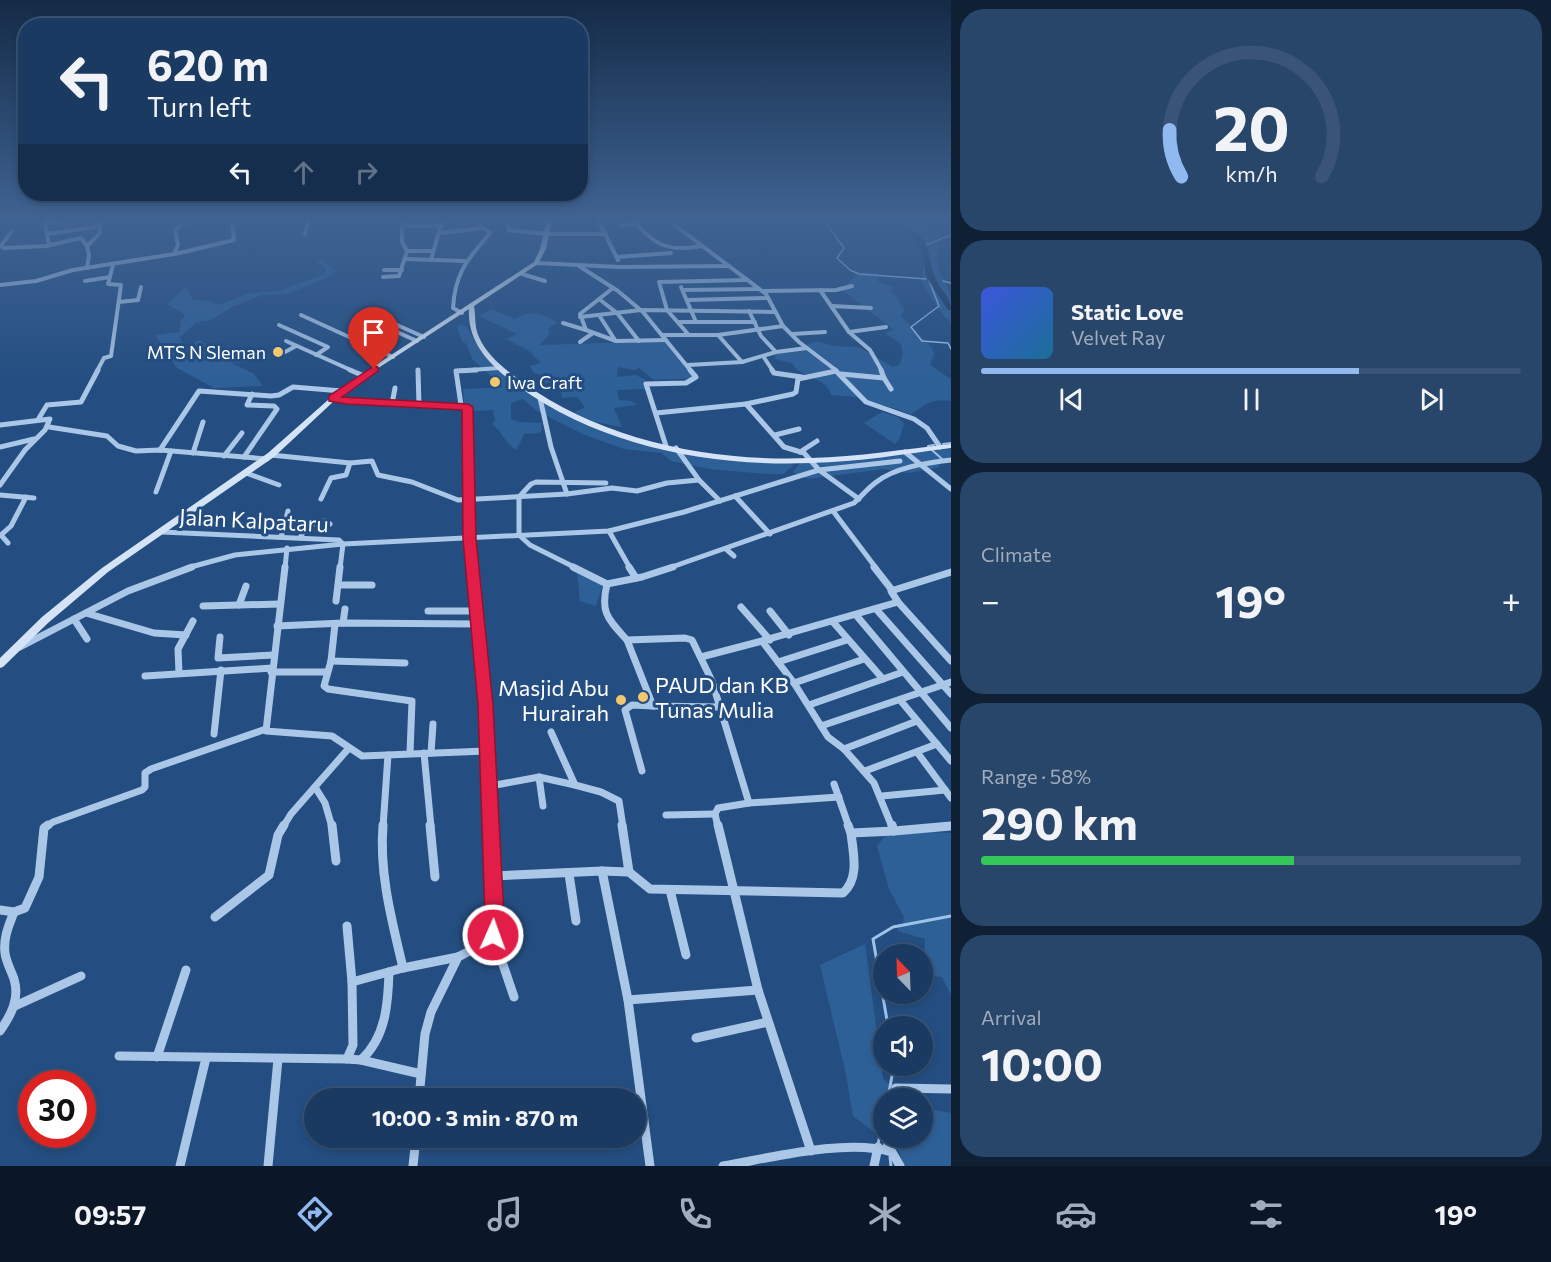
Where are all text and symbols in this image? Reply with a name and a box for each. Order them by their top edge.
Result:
text: 620 m [147,38,269,90]
icon: left [48,42,126,120]
text: 20 [1213,88,1289,164]
text: Turn left [147,90,251,123]
icon: left [224,156,257,189]
icon: ahead [287,156,320,189]
icon: right [350,156,383,189]
text: km/h [1225,161,1277,187]
text: Static Love [1071,298,1184,325]
pin [348,307,399,369]
icon: arrive [357,316,390,349]
text: Velvet Ray [1071,325,1165,349]
place label: MTS N Sleman [147,341,266,363]
marker: MTS N Sleman [271,345,285,359]
place label: Iwa Craft [507,371,582,393]
marker: Iwa Craft [488,375,502,389]
icon: previous [1055,383,1088,416]
icon: pause [1235,383,1268,416]
icon: next [1415,383,1448,416]
street label: Jalan Kalpataru [178,503,330,537]
text: Climate [981,542,1051,566]
text: 19° [1215,572,1286,627]
text: − [981,579,1000,620]
text: + [1502,579,1521,620]
place label: PAUD dan KB Tunas Mulia [655,671,789,723]
place label: Masjid Abu Hurairah [498,674,609,726]
marker: PAUD dan KB Tunas Mulia [636,690,650,704]
marker: Masjid Abu Hurairah [614,693,628,707]
text: Range · 58% [981,764,1091,788]
text: 290 km [981,794,1138,849]
position arrow [461,903,525,967]
north arrow [873,944,933,1004]
map controls [873,944,933,1148]
text: Arrival [981,1005,1042,1029]
button: sound [873,1016,933,1076]
text: 10:00 [981,1035,1103,1090]
speed limit sign: 30 [18,1070,96,1148]
button: layers [873,1088,933,1148]
text: 10:00 · 3 min · 870 m [372,1104,578,1131]
icon: directions [294,1193,336,1235]
icon: music [484,1193,526,1235]
icon: phone [674,1193,716,1235]
icon: climate [864,1193,906,1235]
icon: car [1055,1193,1097,1235]
icon: filters [1245,1193,1287,1235]
text: 09:57 [74,1198,146,1231]
text: 19° [1435,1198,1477,1231]

